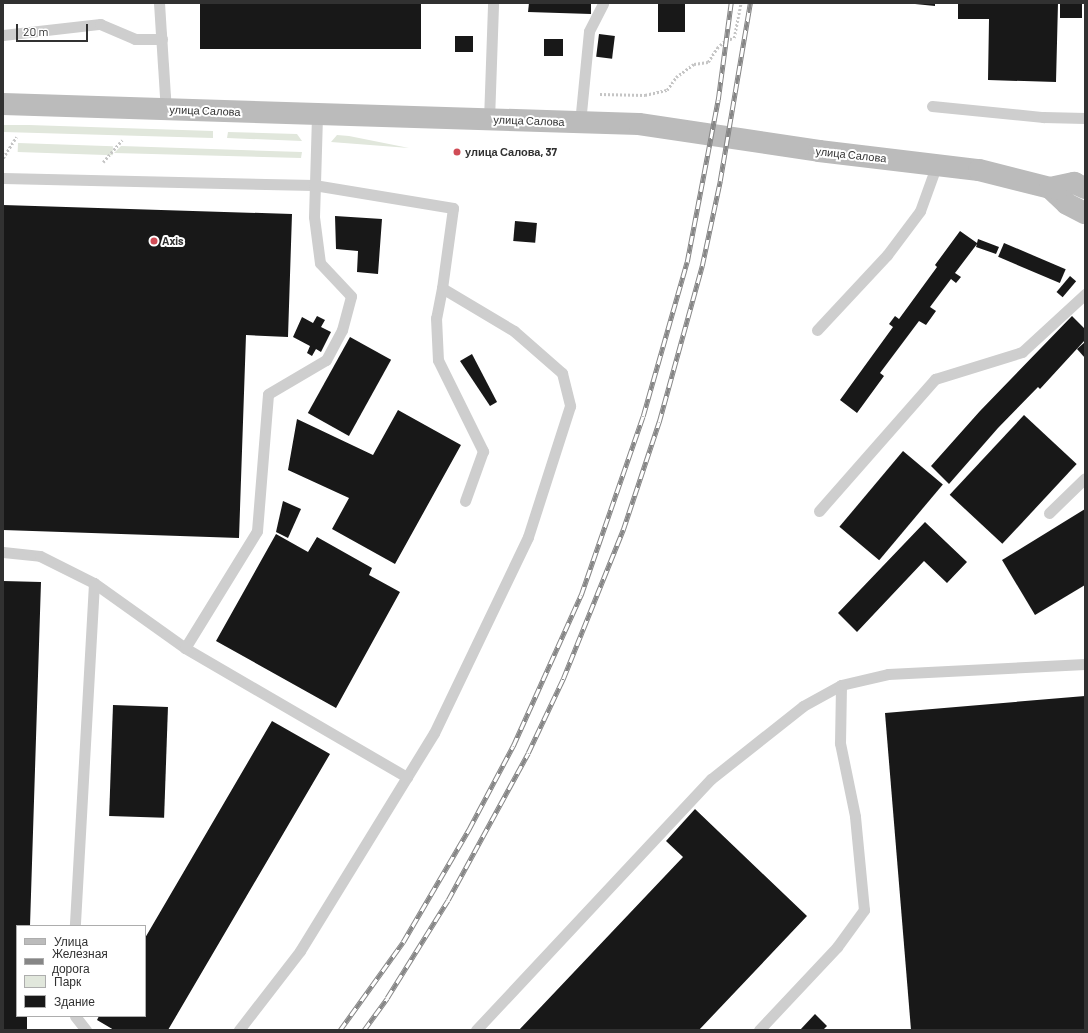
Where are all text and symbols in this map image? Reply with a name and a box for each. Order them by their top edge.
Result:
scale bar [18,16,90,42]
text: 20 m [23,24,49,38]
street label: улица Салова [169,103,241,119]
street label: улица Салова [493,113,565,129]
place label: улица Салова, 37 [465,145,557,159]
street label: улица Салова [815,145,887,165]
marker: улица Салова, 37 [452,147,462,157]
place label: Axis [162,234,184,248]
marker: Axis [149,236,159,246]
legend [16,925,146,1017]
text: Улица [54,934,88,948]
text: Железная дорога [52,946,108,975]
text: Парк [54,974,81,988]
text: Здание [54,994,95,1008]

